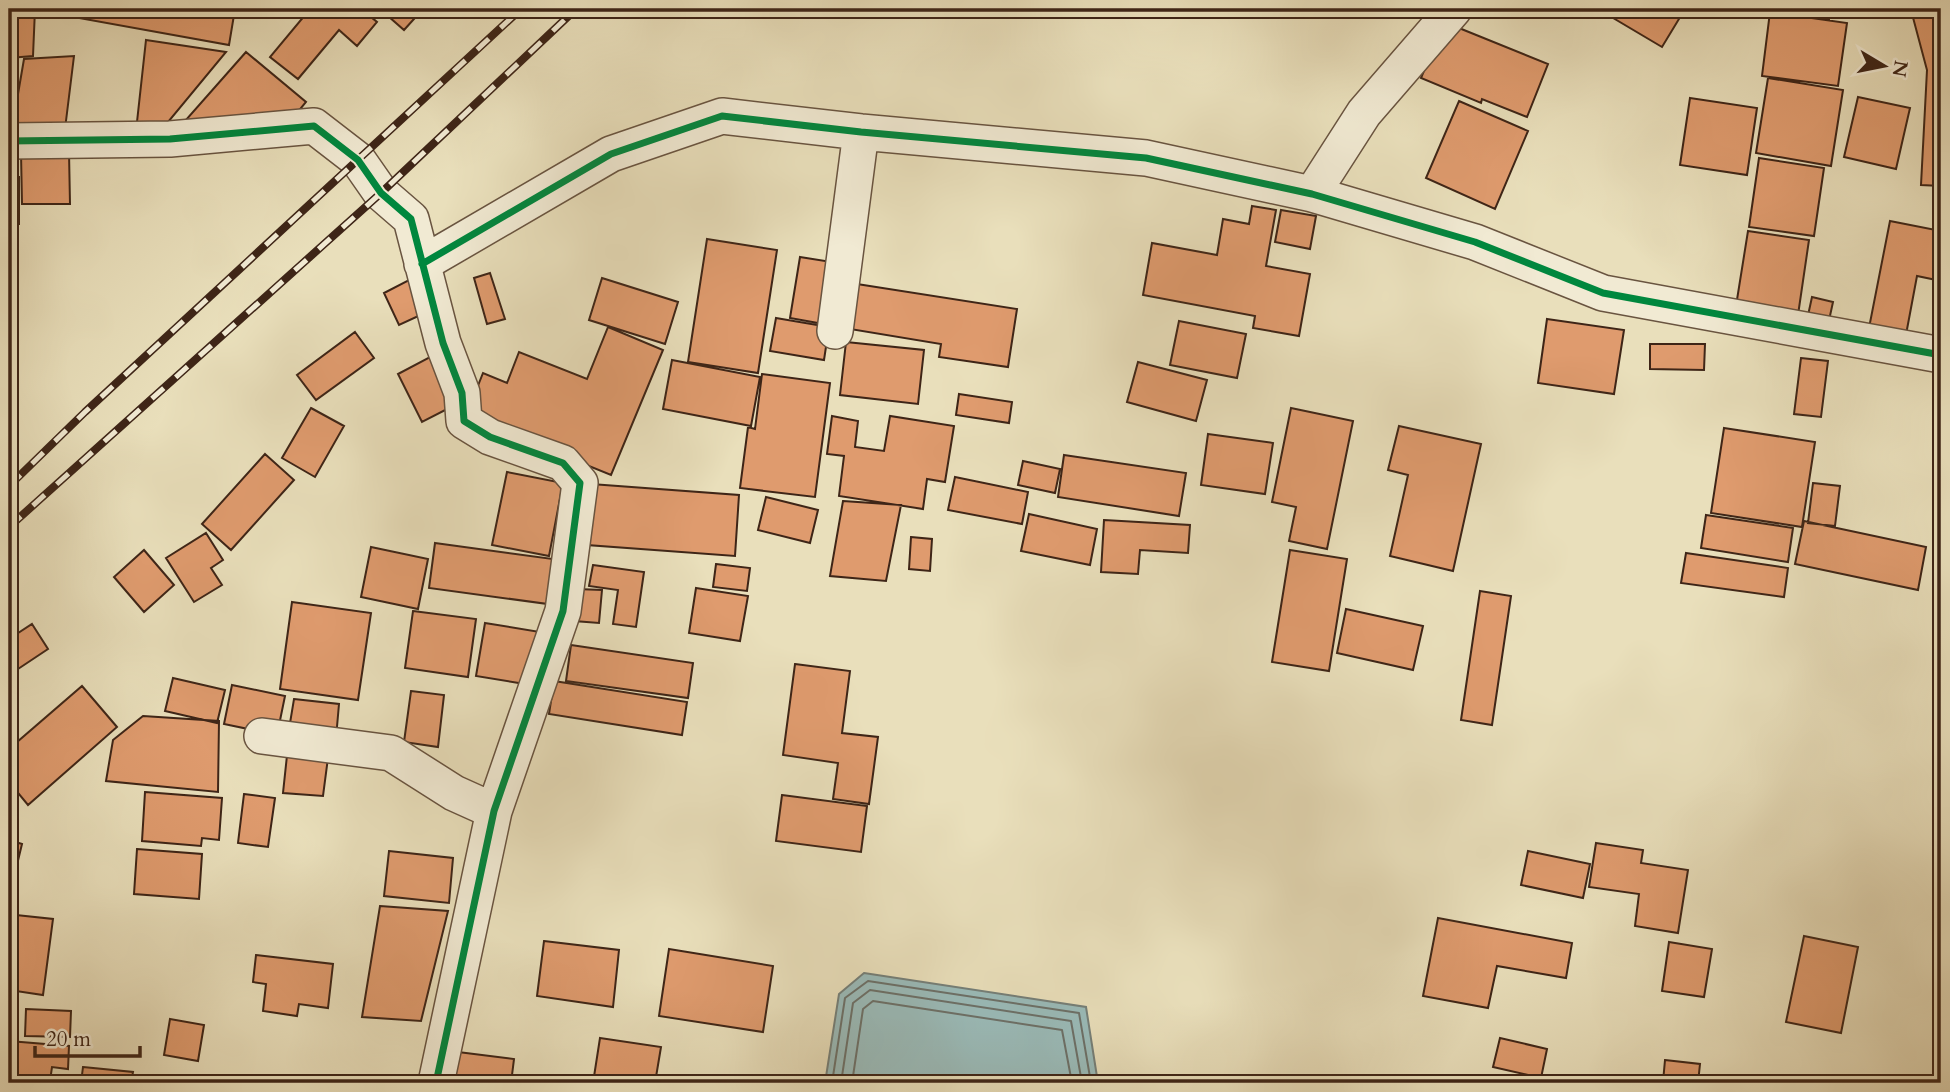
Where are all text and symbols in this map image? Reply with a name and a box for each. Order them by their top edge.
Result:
north arrow [1848,32,1918,102]
text: N [1885,58,1914,80]
scale bar [35,1015,140,1059]
text: 20 m [46,1025,91,1054]

